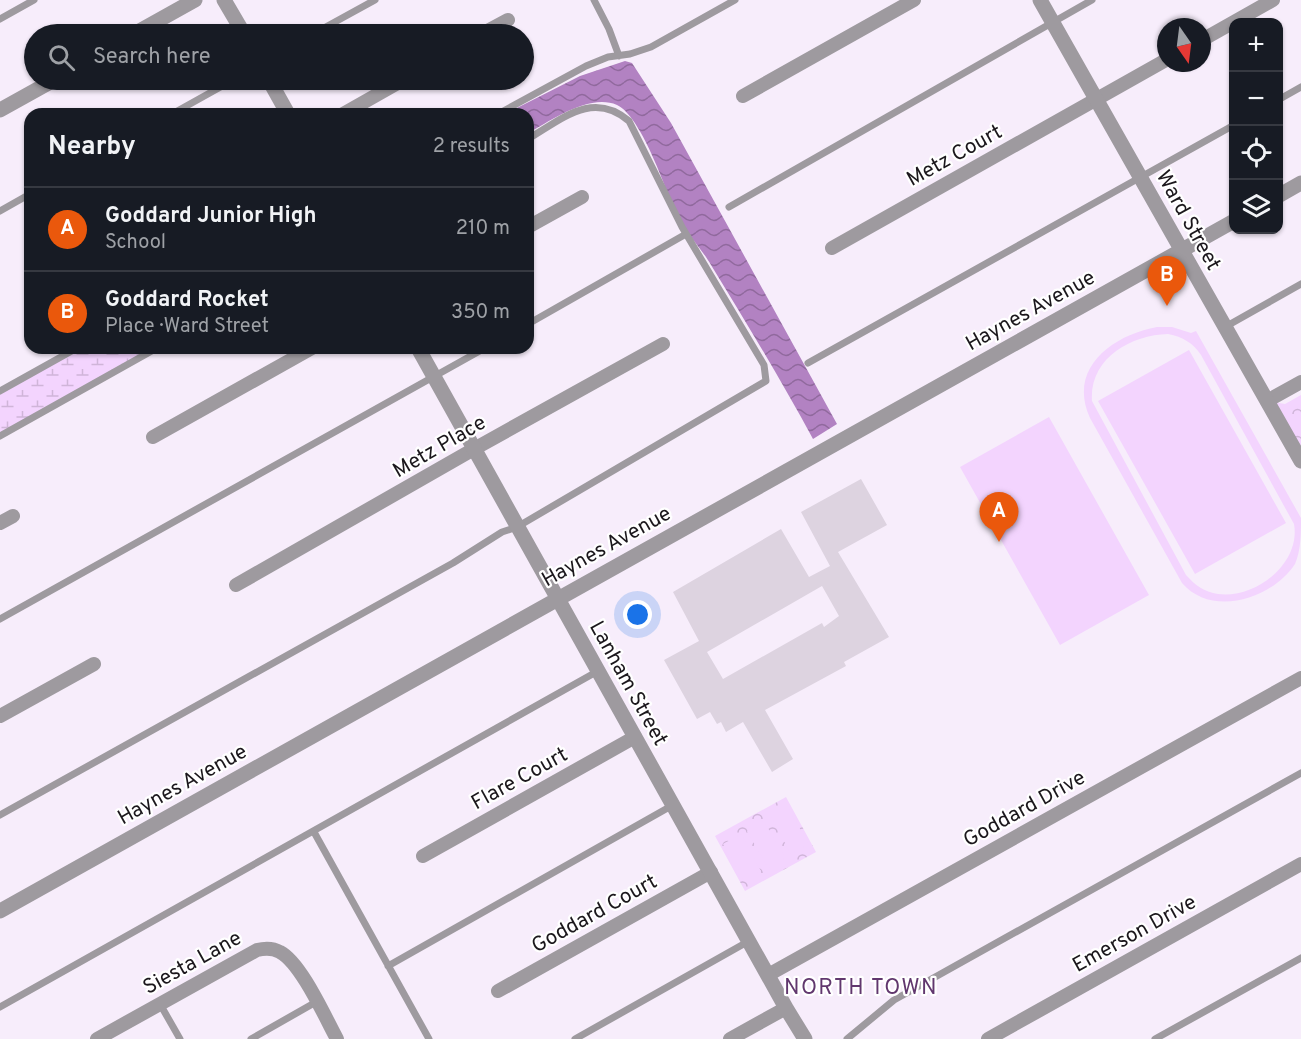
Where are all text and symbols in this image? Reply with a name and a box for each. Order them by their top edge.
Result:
north arrow [1157,18,1211,72]
map controls [1229,18,1283,234]
button: + [1229,18,1283,72]
search box [24,24,534,90]
icon: search [45,41,78,74]
text: Search here [93,44,211,71]
button: − [1229,72,1283,126]
street label: Metz Court [902,119,1007,194]
button: locate [1229,126,1283,180]
text: Nearby [48,131,136,164]
text: 2 results [433,134,510,160]
street label: Ward Street [1149,166,1226,276]
button: layers [1229,180,1283,234]
text: Goddard Junior High [105,203,316,230]
text: A [60,216,75,242]
text: 210 m [456,216,510,242]
text: School [105,230,166,256]
pin: B [1148,256,1186,306]
street label: Haynes Avenue [961,265,1100,358]
text: Goddard Rocket [105,287,269,314]
text: B [61,300,74,326]
text: 350 m [451,300,510,326]
text: Place · Ward Street [105,314,269,340]
street label: Metz Place [388,410,491,485]
pin: A [980,492,1018,542]
street label: Haynes Avenue [537,501,676,594]
your location [623,600,652,629]
street label: Lanham Street [582,617,673,751]
street label: Haynes Avenue [113,739,252,832]
street label: Flare Court [467,742,573,817]
street label: Goddard Drive [959,765,1091,854]
street label: Goddard Court [527,869,662,960]
street label: Emerson Drive [1068,889,1202,980]
street label: Siesta Lane [139,925,247,1002]
district label: NORTH TOWN [784,975,938,1002]

